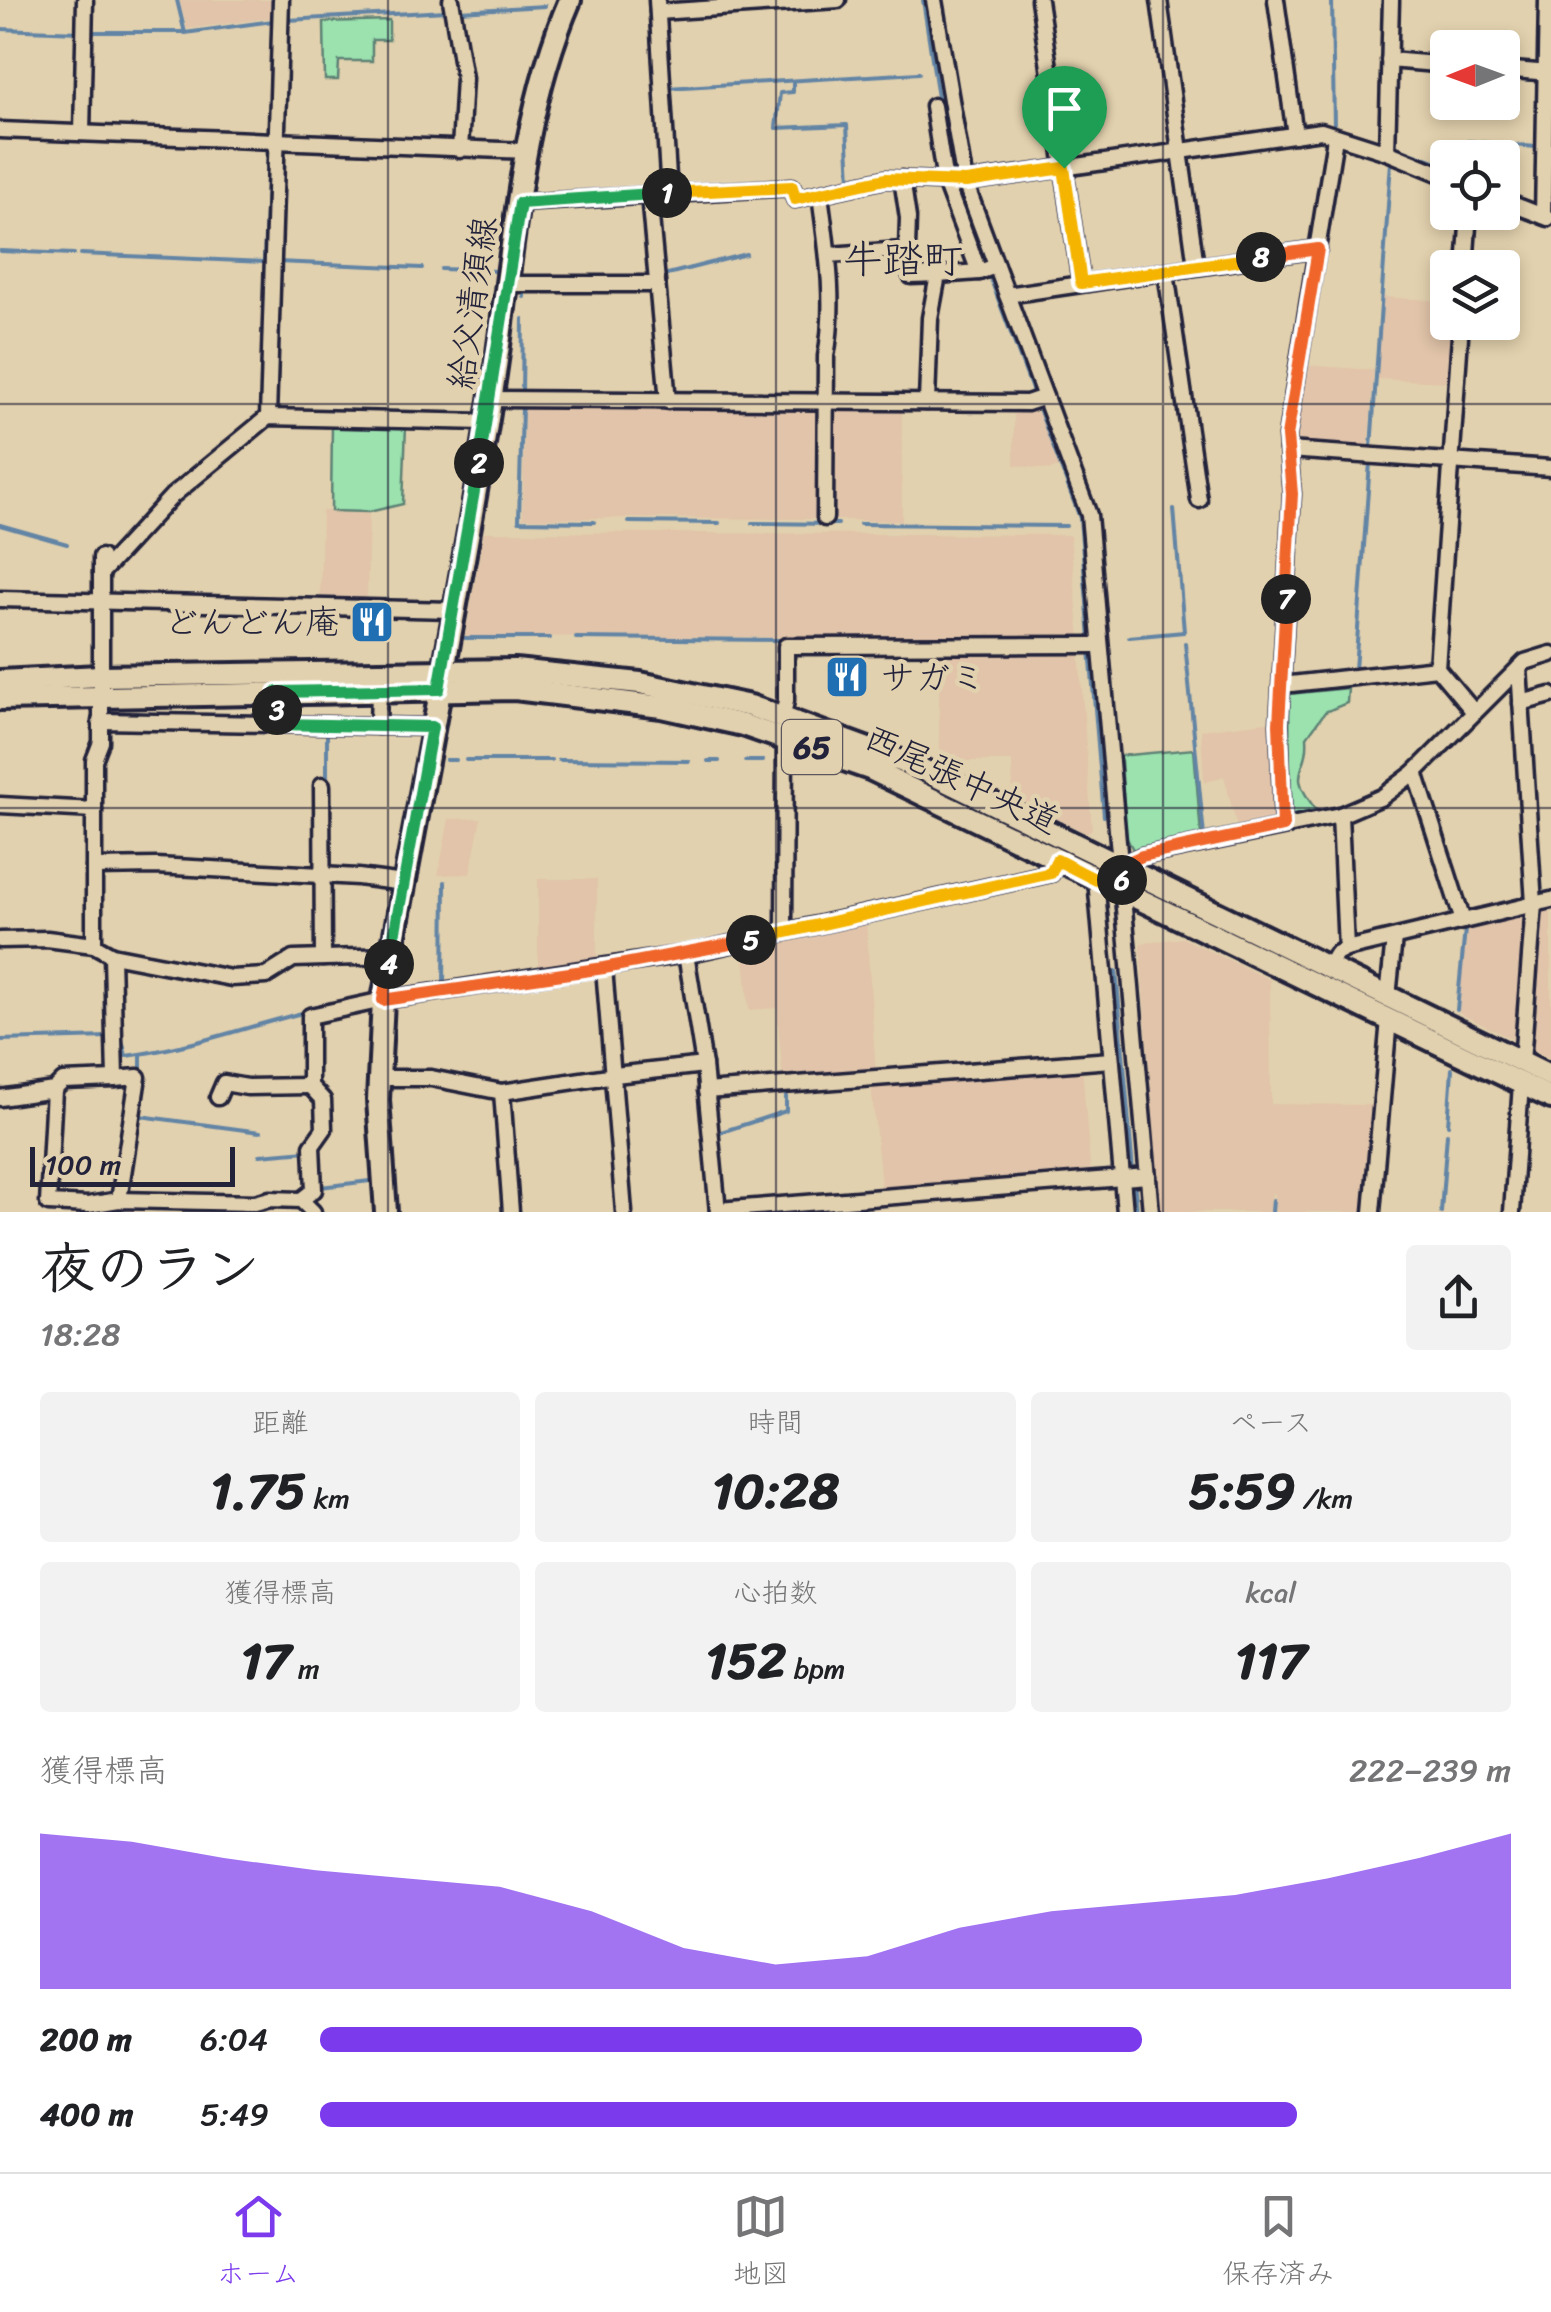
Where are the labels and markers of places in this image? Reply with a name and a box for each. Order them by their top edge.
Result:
pin [1022,66,1107,169]
pin: 1 [642,168,692,218]
pin: 8 [1236,232,1286,282]
pin: 2 [454,438,504,488]
pin: 7 [1261,574,1311,624]
place label: どんどん庵 [164,591,340,653]
restaurant icon: どんどん庵 [349,599,395,645]
place label: サガミ [880,646,985,708]
restaurant icon: サガミ [824,654,870,700]
pin: 3 [252,685,302,735]
pin: 6 [1097,855,1147,905]
pin: 5 [726,915,776,965]
pin: 4 [364,939,414,989]

